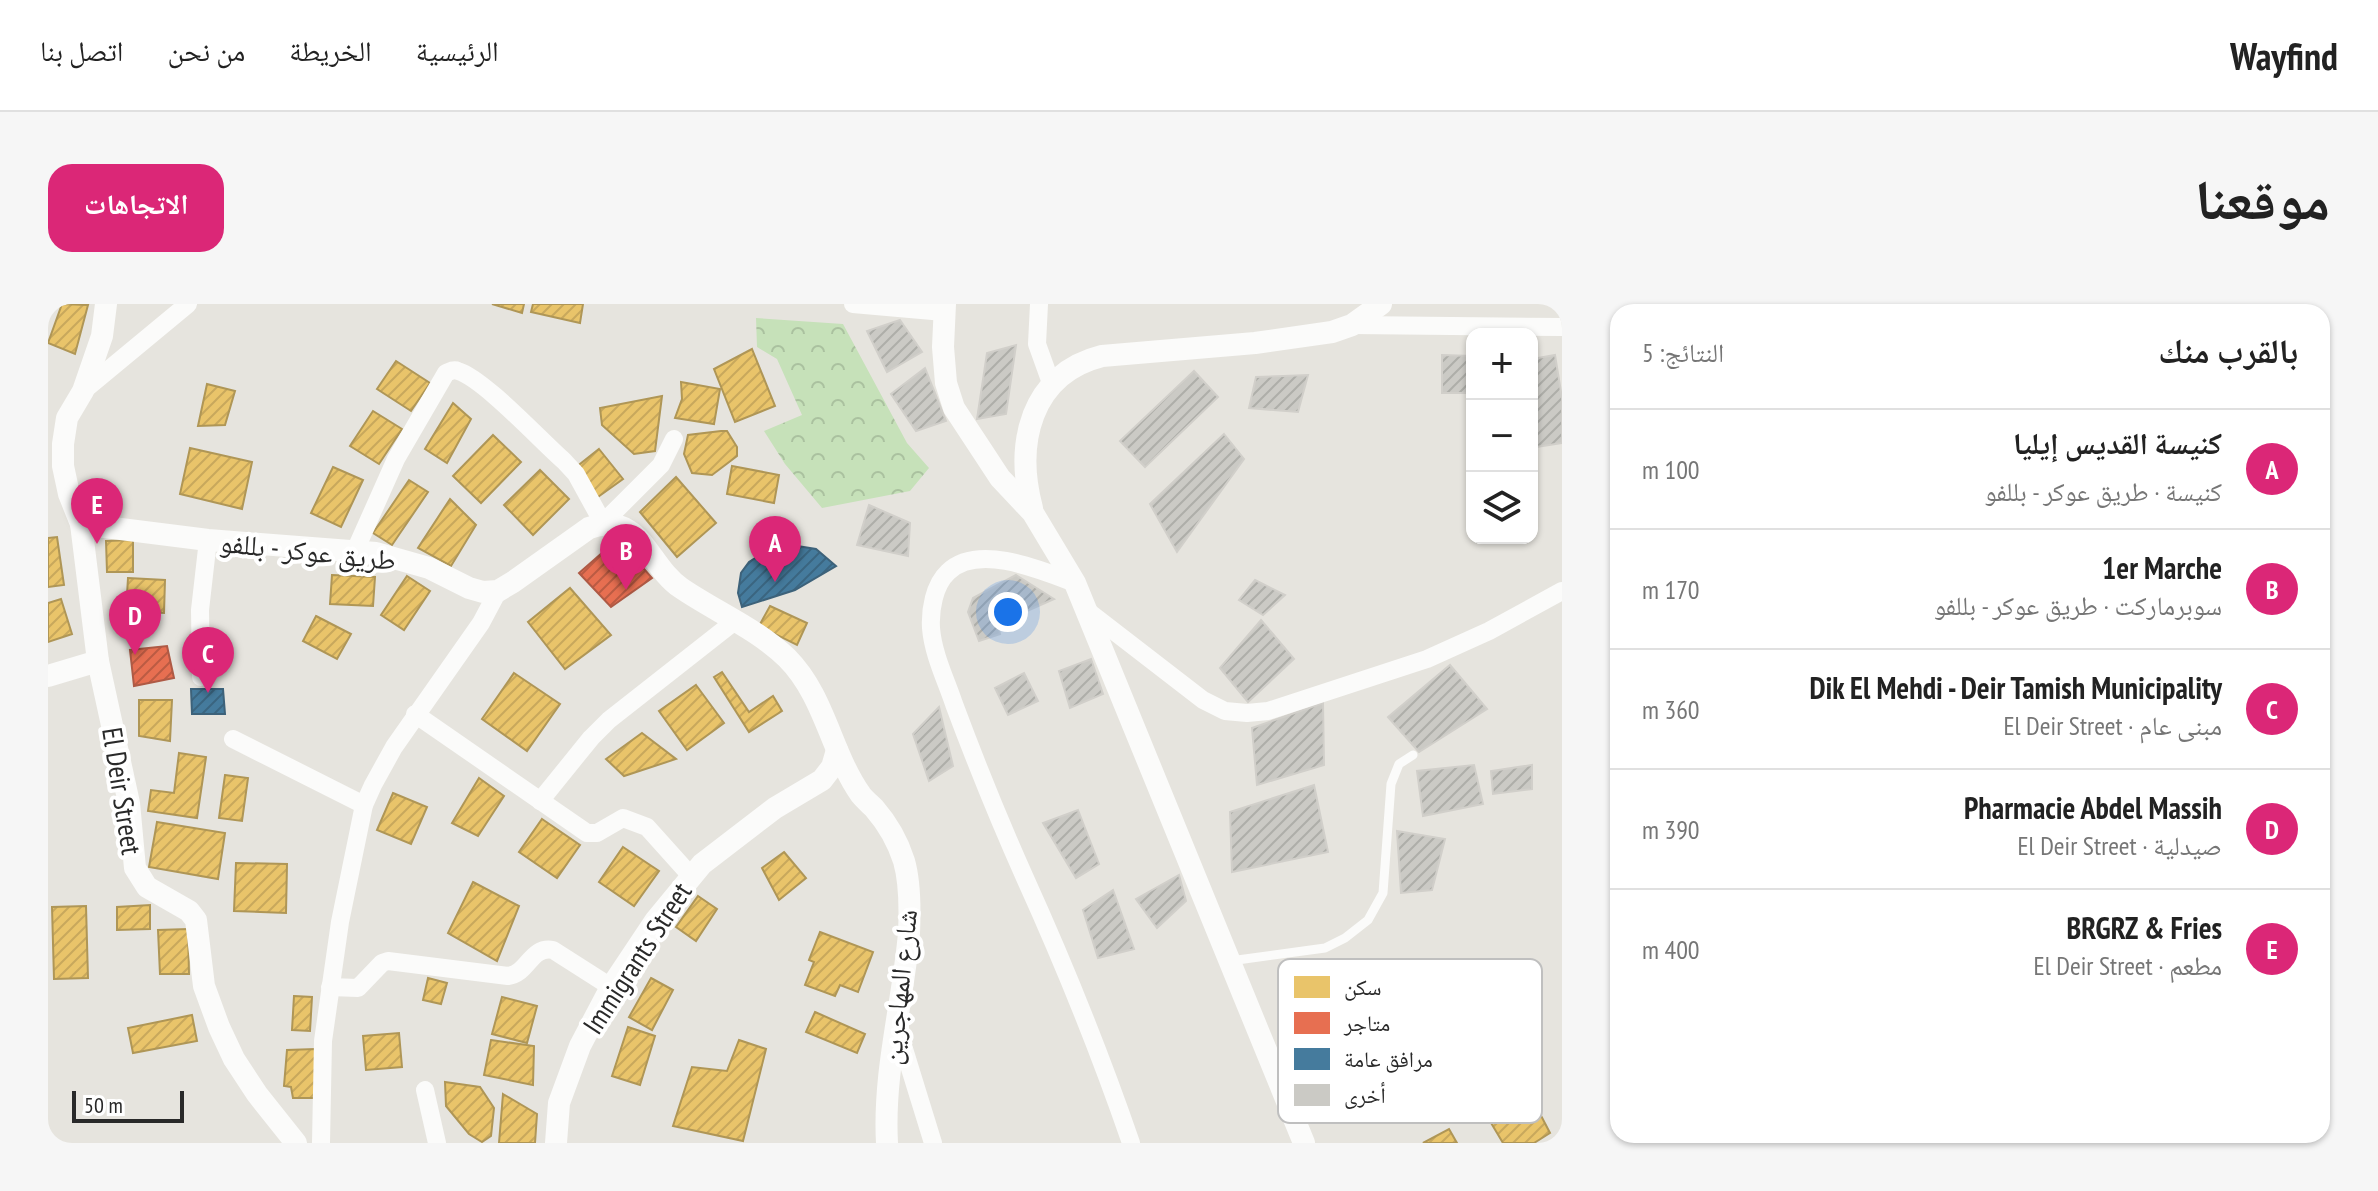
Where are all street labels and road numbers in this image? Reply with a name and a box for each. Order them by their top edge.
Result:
street label: طريق عوكر - بللفو [218,523,398,578]
street label: El Deir Street [94,725,151,858]
street label: Immigrants Street [574,875,699,1041]
street label: شارع المهاجرين [872,907,925,1067]

